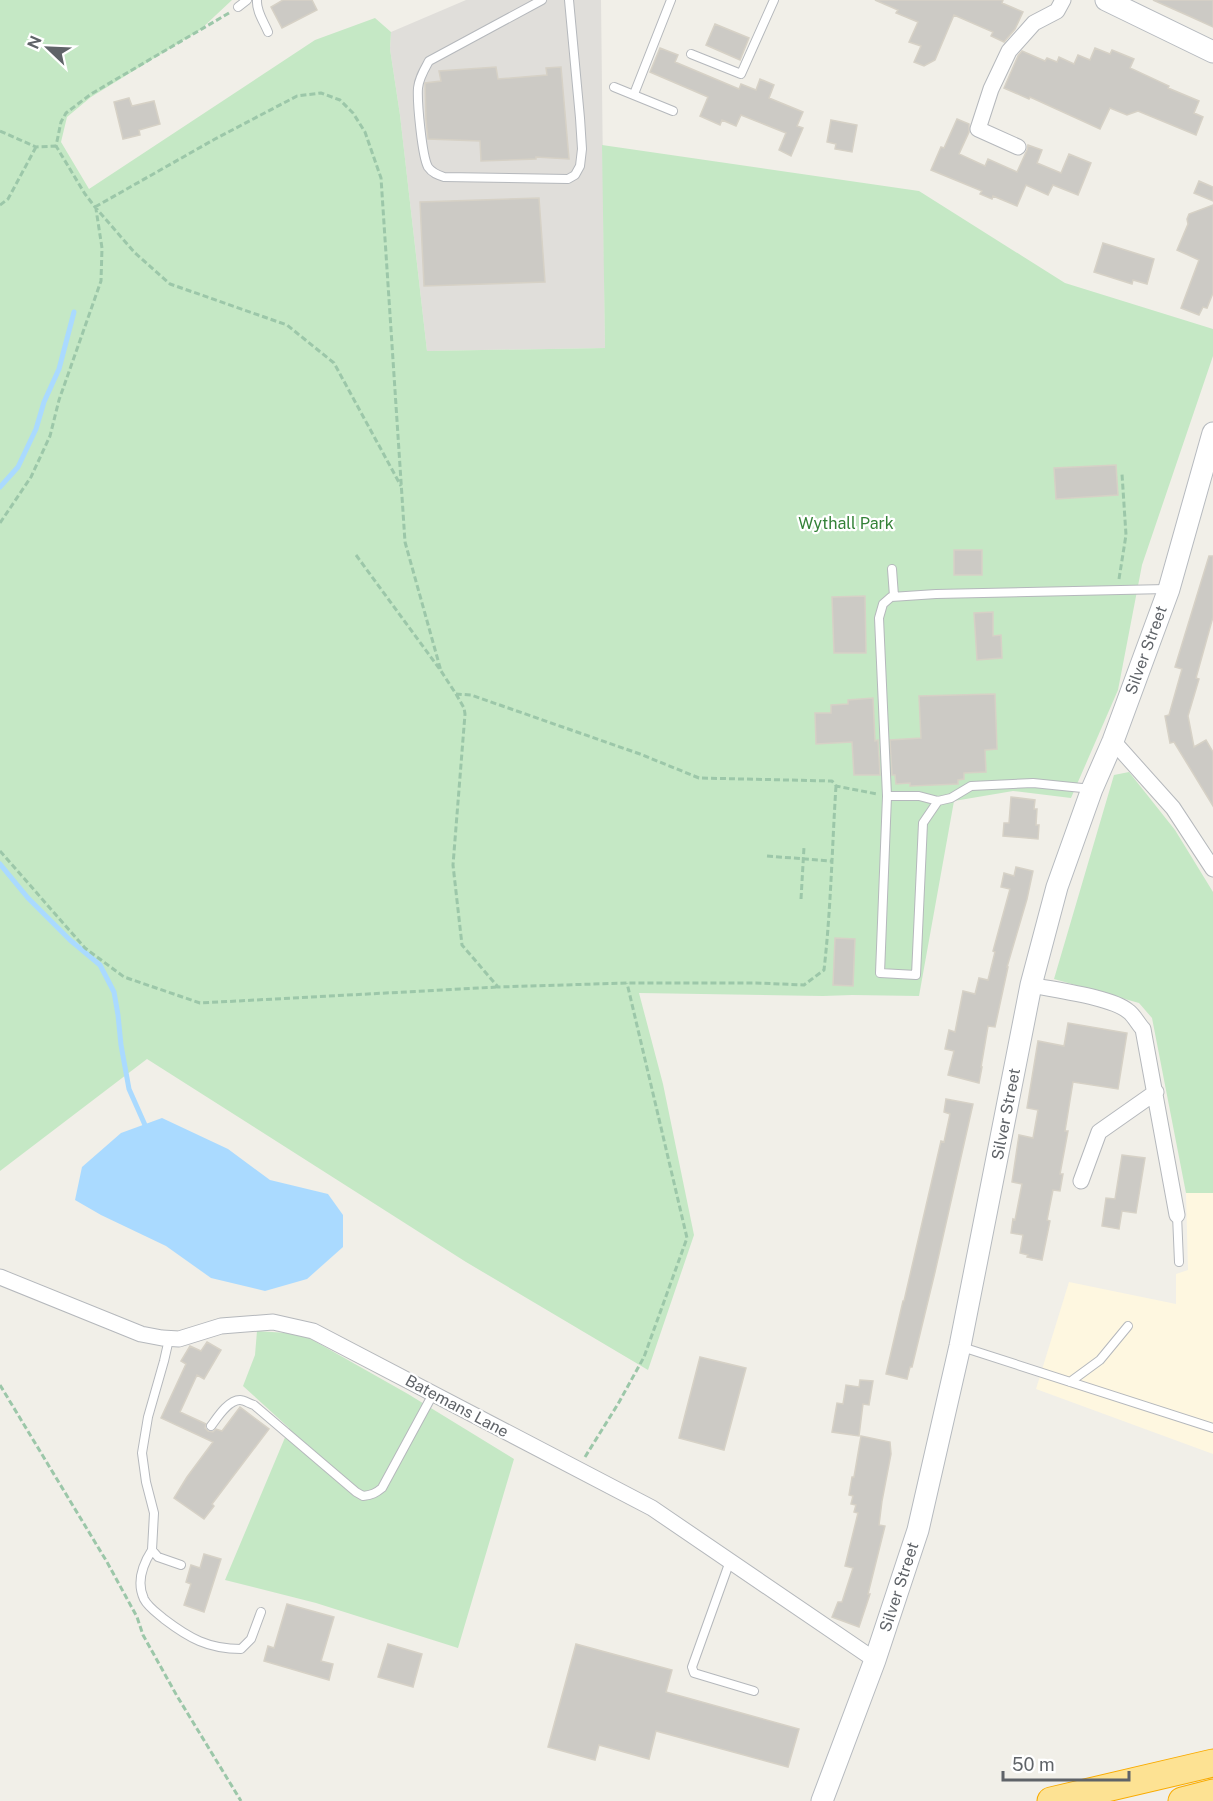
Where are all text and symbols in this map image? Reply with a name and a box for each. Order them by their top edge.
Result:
north arrow [18,18,78,78]
text: N [23,33,46,52]
park label: Wythall Park [798,514,894,533]
street label: Silver Street [1121,603,1171,697]
street label: Silver Street [988,1066,1024,1162]
street label: Batemans Lane [402,1371,512,1441]
street label: Silver Street [876,1540,922,1634]
scale bar [1003,1744,1129,1782]
text: 50 m [1012,1754,1055,1775]

